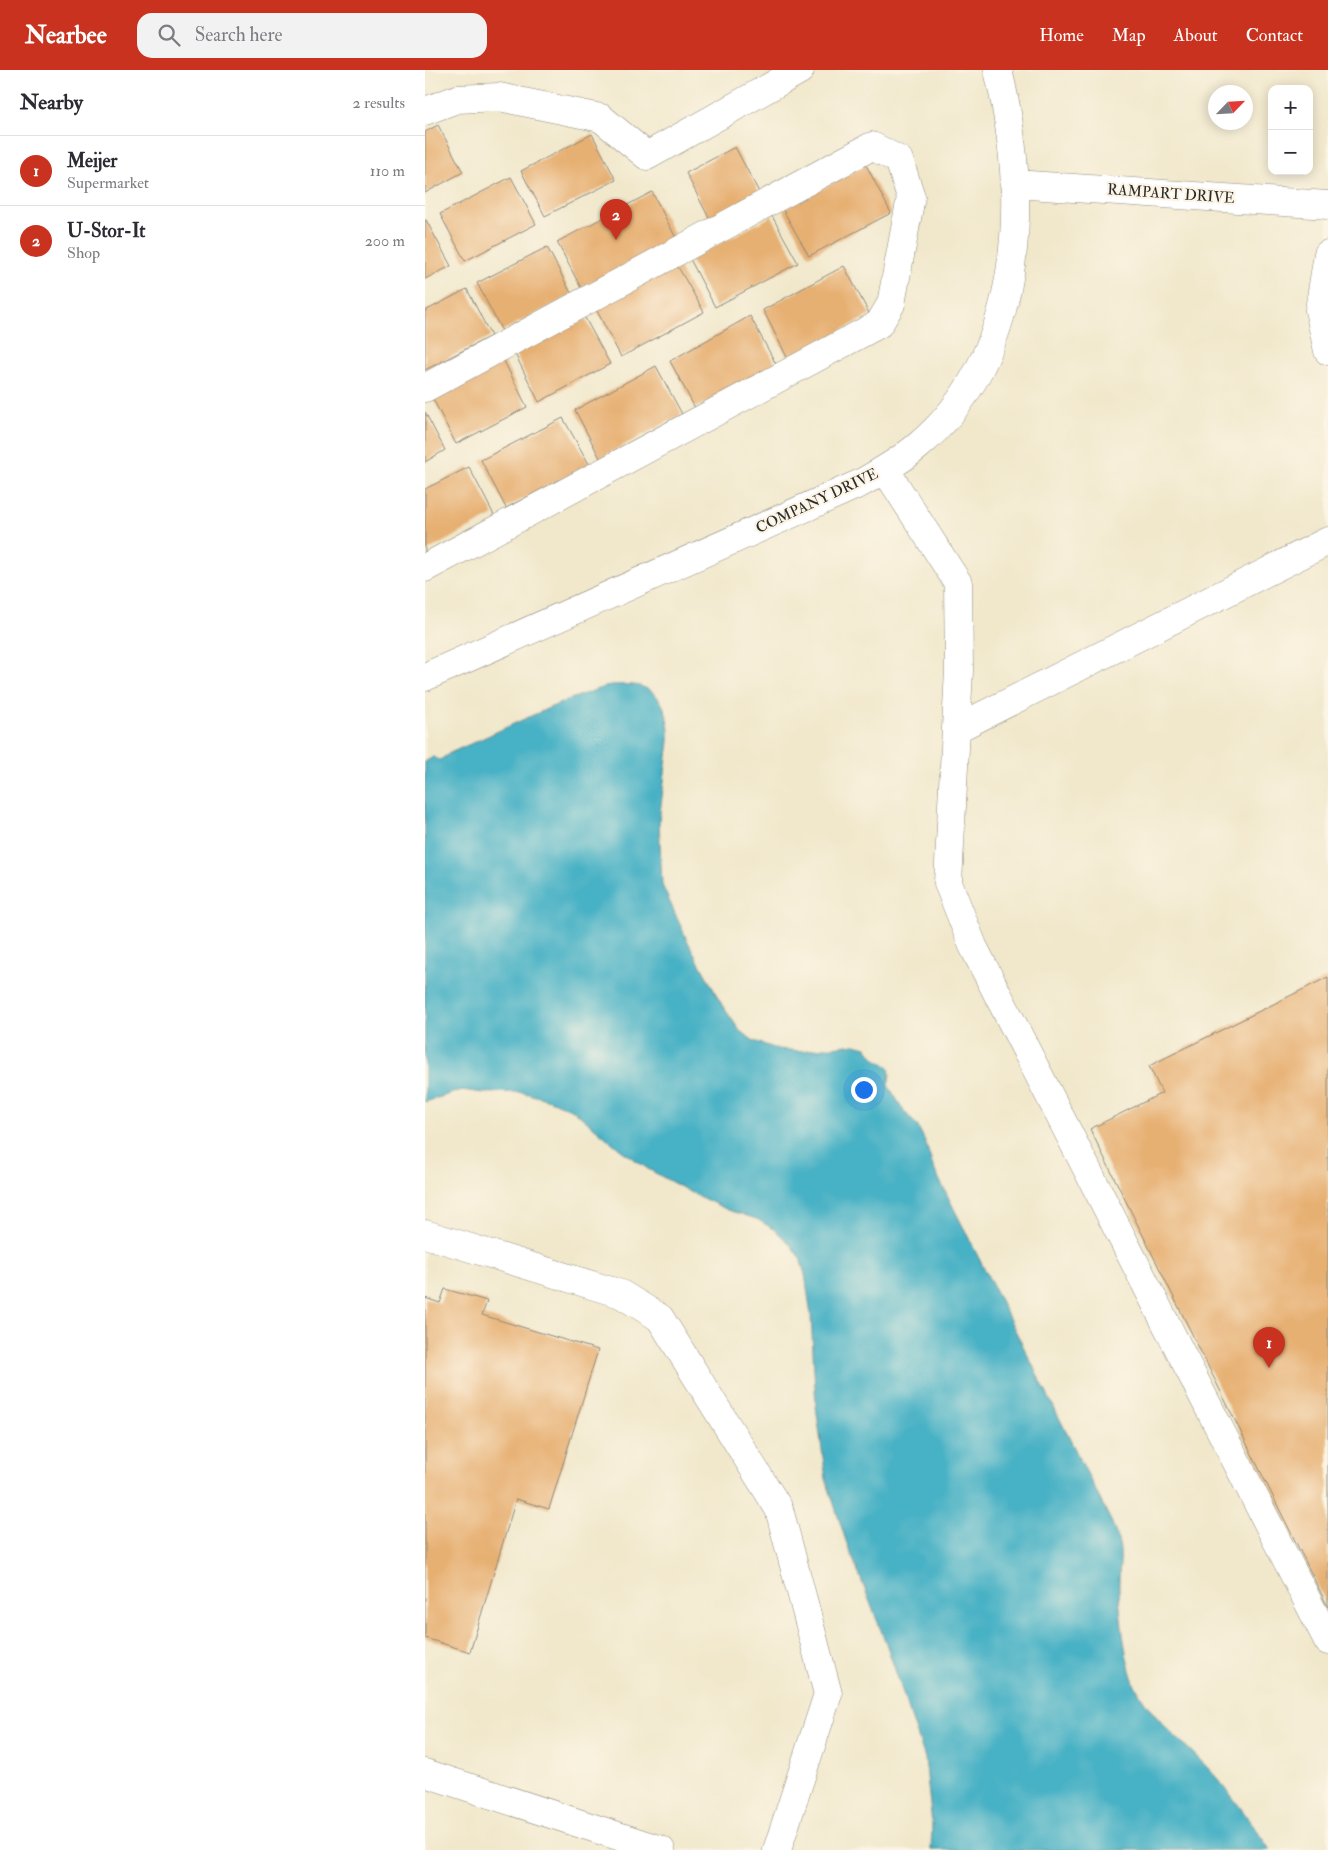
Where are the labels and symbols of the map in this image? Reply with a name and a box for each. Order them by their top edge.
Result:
north arrow [1208,85,1253,130]
street label: RAMPART DRIVE [1107,180,1235,208]
pin: 2 [600,199,632,240]
street label: COMPANY DRIVE [753,464,881,538]
your location [851,1077,877,1103]
pin: 1 [1253,1327,1285,1368]

